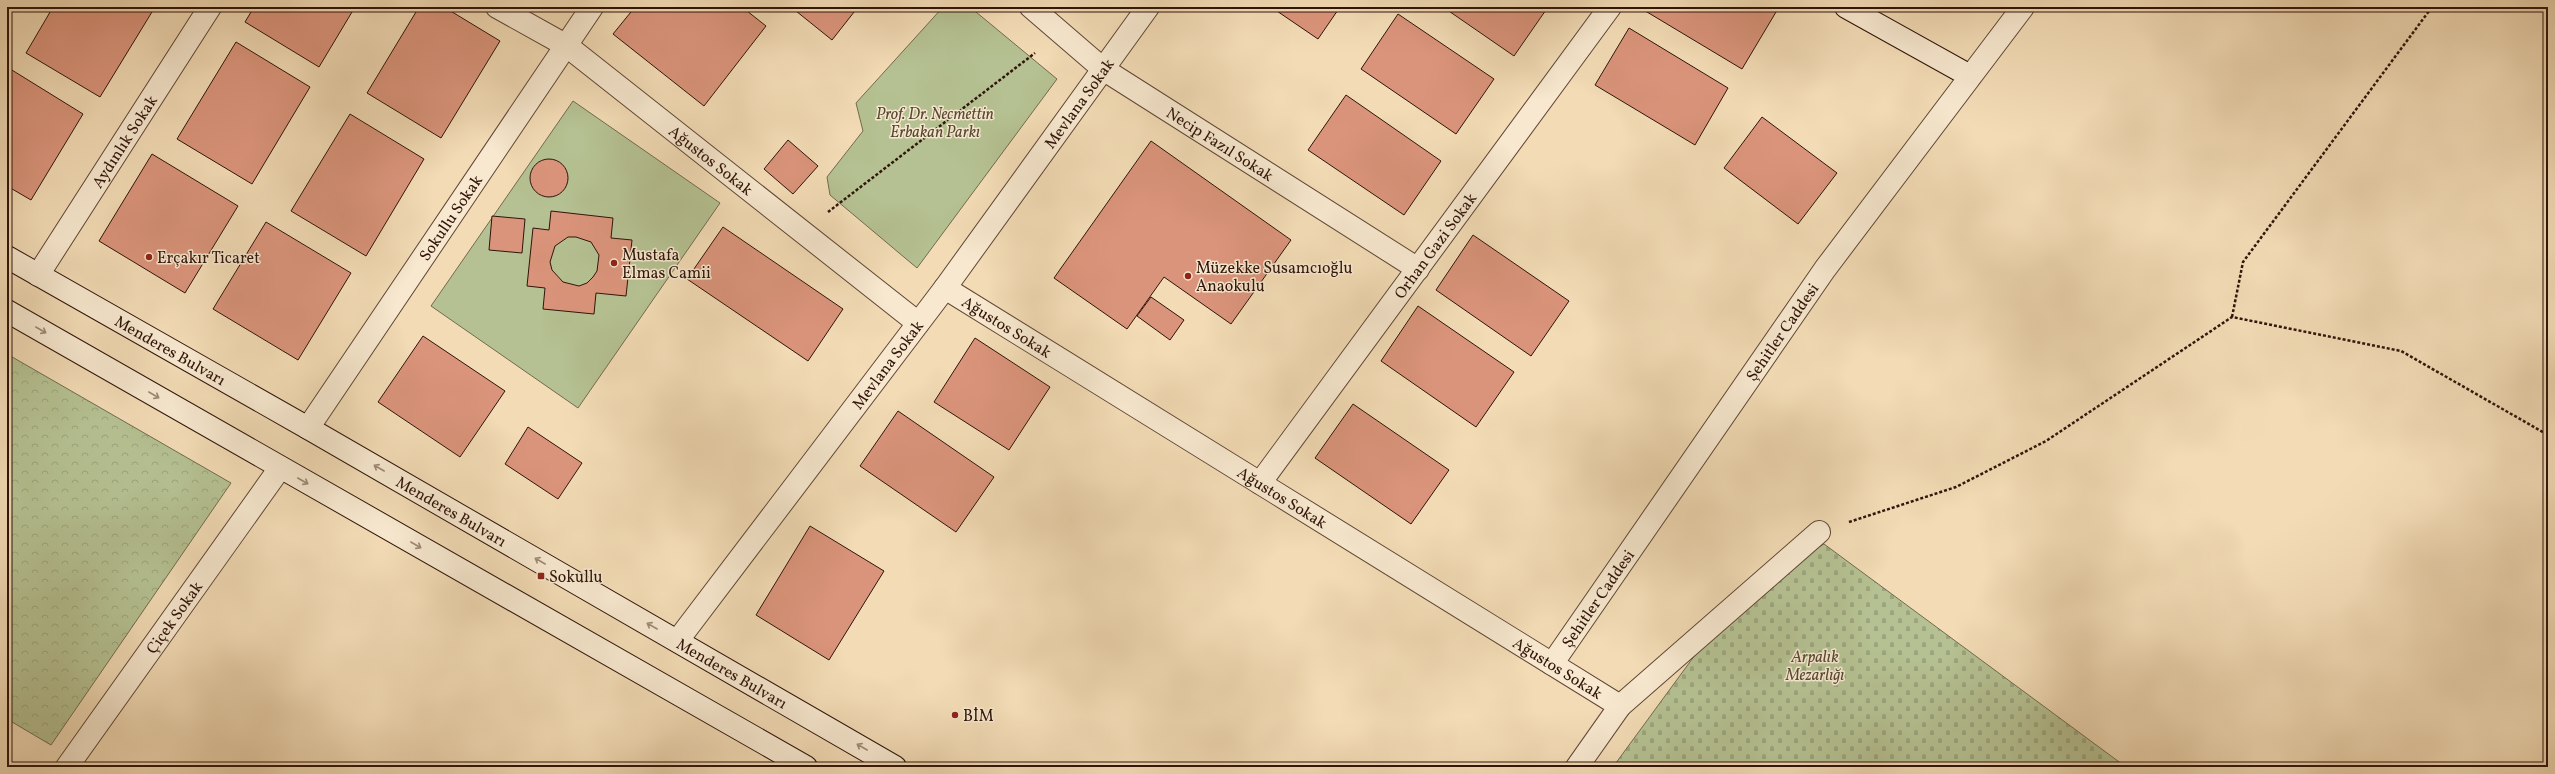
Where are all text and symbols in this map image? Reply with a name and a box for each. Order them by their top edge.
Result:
street label: Mevlana Sokak [1040,54,1121,154]
street label: Aydınlık Sokak [88,91,164,193]
street label: Necip Fazıl Sokak [1161,103,1278,188]
park label: Prof. Dr. Necmettin Erbakan Parkı [876,104,994,144]
street label: Ağustos Sokak [663,121,757,202]
street label: Sokullu Sokak [415,171,489,266]
street label: Orhan Gazi Sokak [1390,189,1483,304]
place label: Mustafa Elmas Camii [622,245,711,285]
place label: Erçakır Ticaret [157,248,260,270]
marker: Erçakır Ticaret [144,252,154,262]
marker: Mustafa Elmas Camii [609,258,619,268]
place label: Müzekke Susamcıoğlu Anaokulu [1196,258,1352,298]
marker: Müzekke Susamcıoğlu Anaokulu [1183,271,1193,281]
street label: Şehitler Caddesi [1742,279,1825,386]
street label: Ağustos Sokak [957,292,1055,364]
street label: Menderes Bulvarı [110,311,229,392]
street label: Mevlana Sokak [848,316,930,415]
one-way arrow [35,327,47,335]
one-way arrow [147,392,159,400]
street label: Ağustos Sokak [1232,463,1331,535]
one-way arrow [373,464,385,472]
street label: Menderes Bulvarı [391,472,510,553]
one-way arrow [297,477,309,485]
one-way arrow [410,541,422,549]
street label: Şehitler Caddesi [1558,546,1641,653]
one-way arrow [534,556,546,564]
place label: Sokullu [549,567,603,589]
marker: Sokullu [536,571,546,581]
street label: Çiçek Sokak [142,577,209,659]
one-way arrow [646,621,658,629]
street label: Ağustos Sokak [1508,633,1606,706]
street label: Menderes Bulvarı [672,634,791,715]
park label: Arpalık Mezarlığı [1785,647,1844,687]
place label: BİM [963,706,994,728]
marker: BİM [950,710,960,720]
one-way arrow [856,743,868,751]

